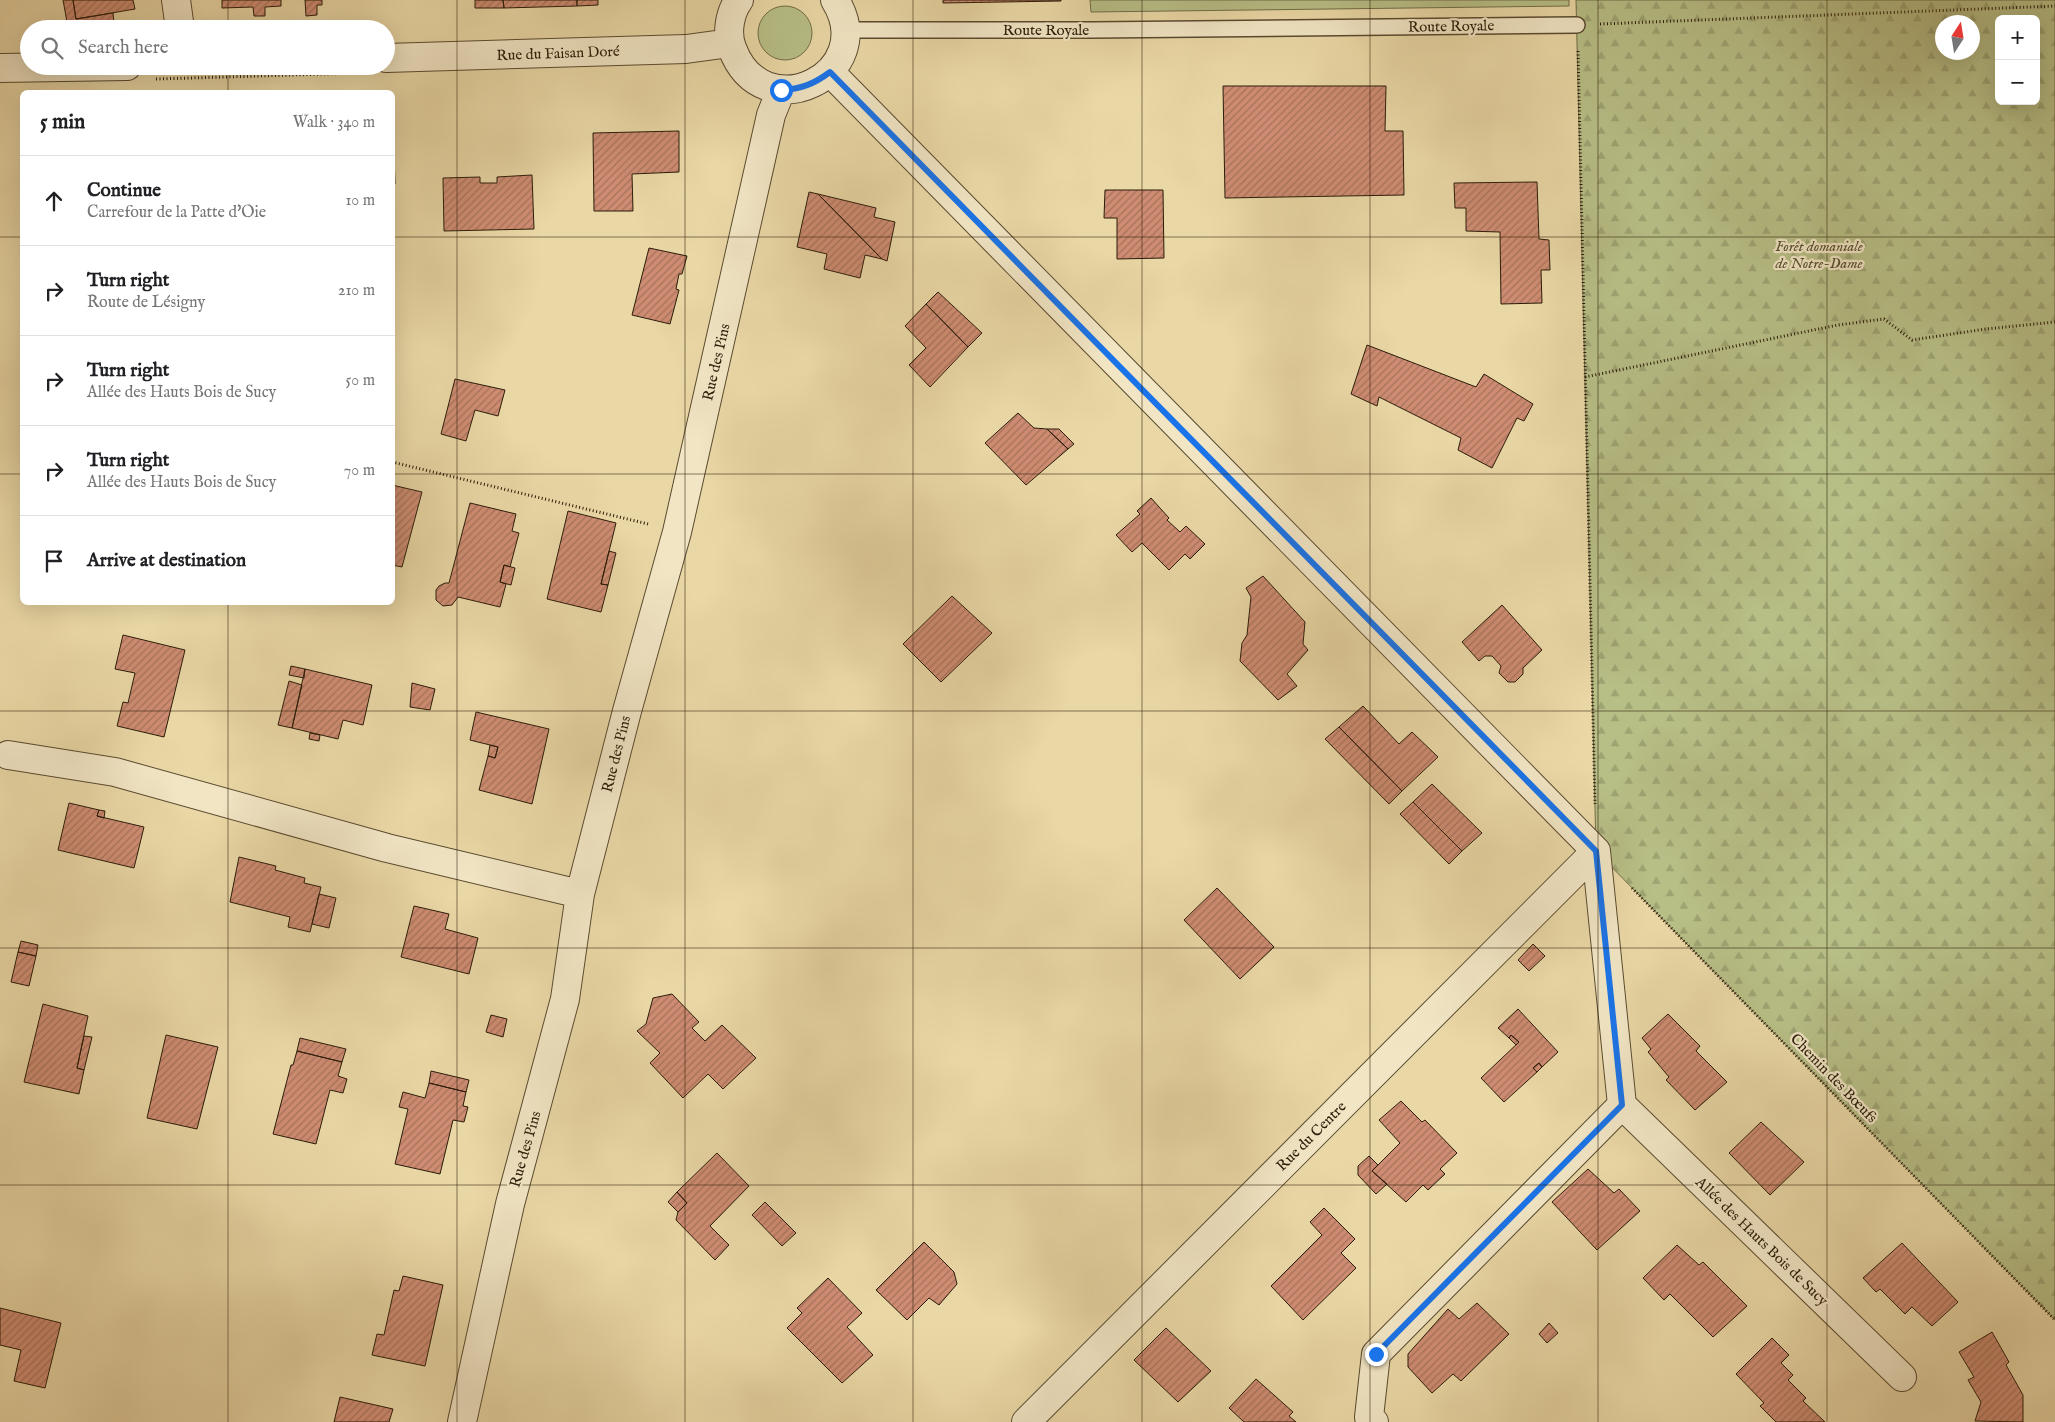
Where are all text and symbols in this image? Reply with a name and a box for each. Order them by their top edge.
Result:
north arrow [1935,15,1980,60]
map controls [1995,15,2040,105]
button: + [1995,15,2040,60]
street label: Route Royale [1408,16,1494,37]
search box [20,20,395,75]
street label: Route Royale [1003,21,1089,40]
icon: search [38,34,66,62]
text: Search here [78,36,169,60]
street label: Rue du Faisan Doré [496,42,620,65]
button: − [1995,60,2040,105]
route start [770,79,793,102]
text: 5 min [40,109,85,136]
text: Walk · 340 m [293,113,375,133]
text: Continue [87,179,161,203]
icon: ahead [40,187,68,215]
text: 10 m [345,191,375,211]
text: Carrefour de la Patte d'Oie [87,203,266,223]
park label: Forêt domaniale de Notre-Dame [1775,237,1863,273]
text: Turn right [87,269,169,293]
icon: right [40,277,68,305]
text: 210 m [338,281,375,301]
text: Route de Lésigny [87,293,205,313]
street label: Rue des Pins [698,322,735,403]
text: Turn right [87,359,169,383]
icon: right [40,367,68,395]
text: 50 m [346,371,375,391]
text: Allée des Hauts Bois de Sucy [87,383,276,403]
text: Turn right [87,449,169,473]
icon: right [40,457,68,485]
text: 70 m [344,461,375,481]
text: Allée des Hauts Bois de Sucy [87,473,276,493]
icon: arrive [40,547,68,575]
text: Arrive at destination [87,549,246,573]
street label: Rue des Pins [598,714,635,795]
street label: Chemin des Bœufs [1786,1030,1881,1127]
street label: Rue du Centre [1272,1097,1350,1175]
street label: Rue des Pins [506,1109,545,1190]
street label: Allée des Hauts Bois de Sucy [1690,1172,1833,1310]
route end [1365,1343,1388,1366]

